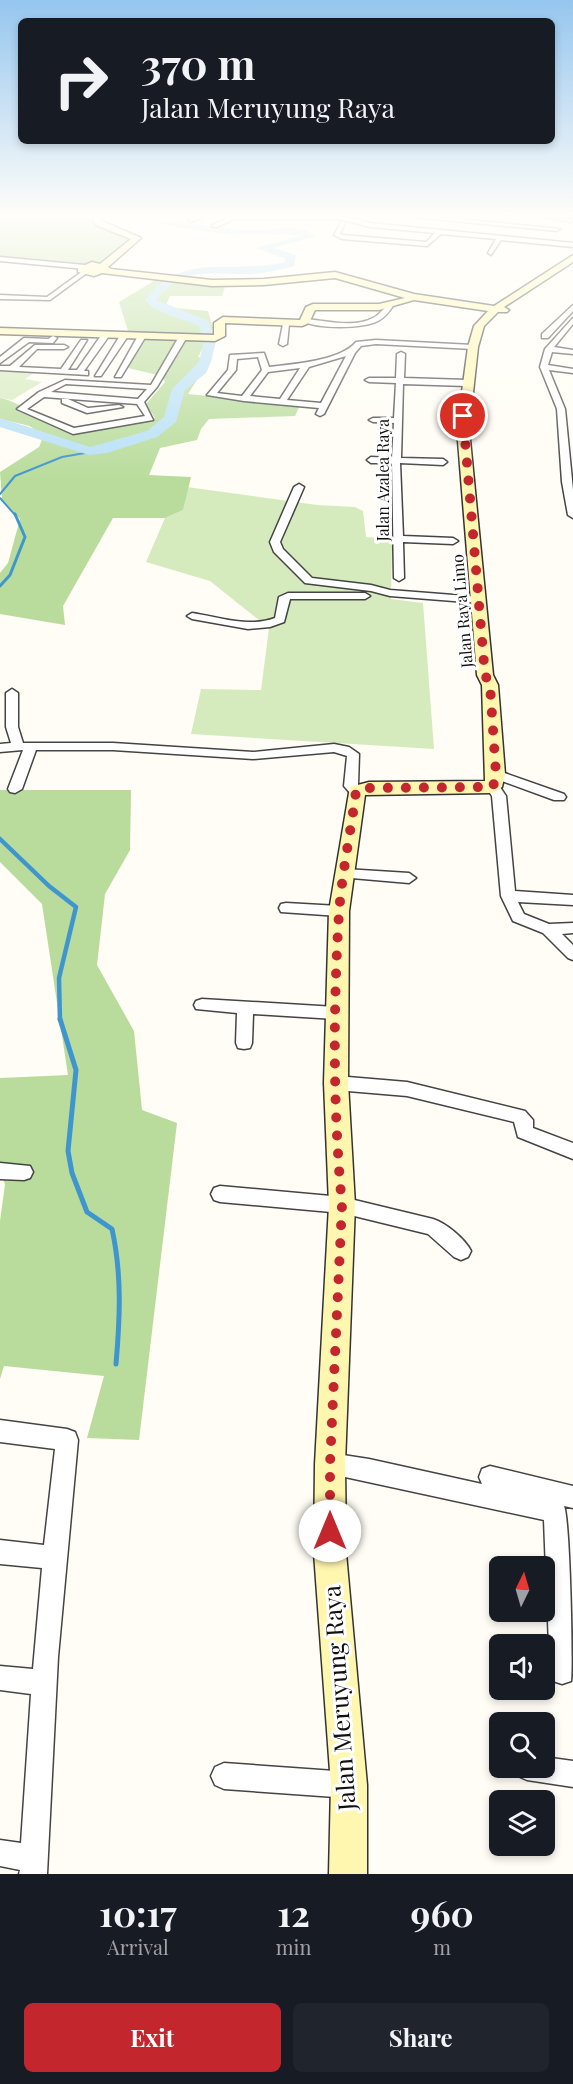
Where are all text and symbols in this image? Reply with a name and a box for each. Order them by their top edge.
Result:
text: 370 m [141,35,256,91]
icon: right [42,42,120,120]
text: Jalan Meruyung Raya [141,89,395,125]
pin [437,390,488,441]
icon: arrive [446,399,479,432]
street label: Jalan Azalea Raya [372,419,393,542]
street label: Jalan Raya Limo [446,553,477,670]
position arrow [298,1499,362,1563]
north arrow [489,1556,555,1622]
map controls [489,1556,555,1856]
street label: Jalan Meruyung Raya [314,1584,362,1813]
button: sound [489,1634,555,1700]
button: search [489,1712,555,1778]
button: layers [489,1790,555,1856]
text: 10:17 [99,1888,177,1936]
text: 12 [277,1888,310,1936]
text: 960 [411,1888,474,1936]
text: Arrival [107,1933,169,1960]
text: min [276,1933,311,1960]
text: m [433,1933,451,1960]
button: Exit [24,2003,281,2072]
button: Share [293,2003,549,2072]

